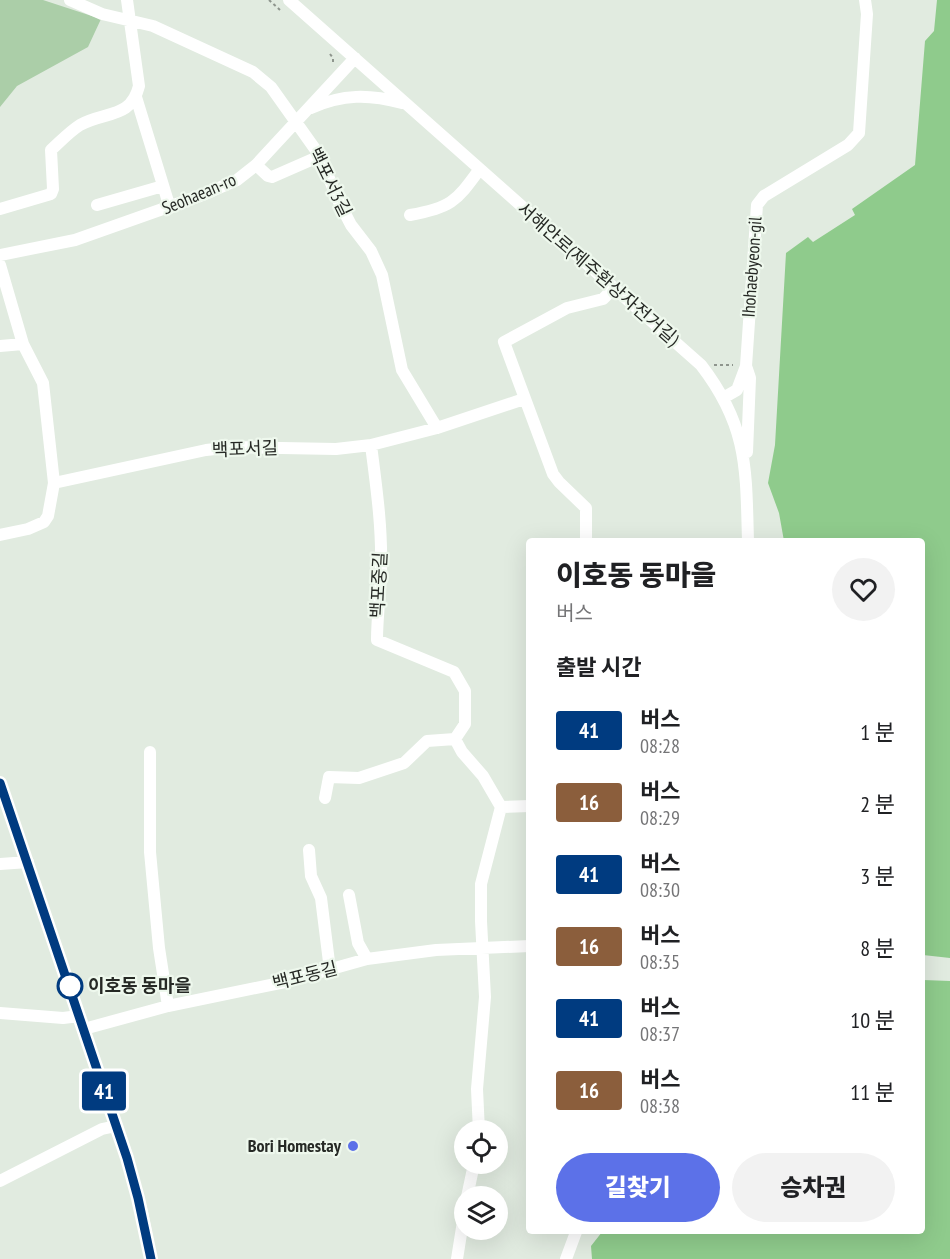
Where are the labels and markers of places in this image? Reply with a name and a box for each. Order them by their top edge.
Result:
marker: 이호동 동마을 [57,973,83,999]
place label: 이호동 동마을 [88,974,191,997]
place label: Bori Homestay [248,1134,342,1157]
marker: Bori Homestay [346,1139,360,1153]

